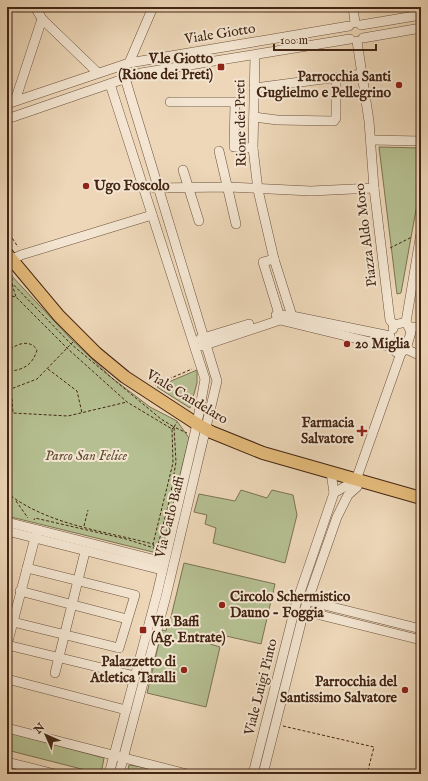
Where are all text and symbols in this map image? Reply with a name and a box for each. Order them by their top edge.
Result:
street label: Viale Giotto [182,19,257,49]
scale bar [274,26,376,52]
text: 100 m [280,33,308,48]
place label: V.le Giotto (Rione dei Preti) [118,50,213,84]
marker: V.le Giotto (Rione dei Preti) [216,62,226,72]
place label: Parrocchia Santi Guglielmo e Pellegrino [257,68,391,102]
street label: Rione dei Preti [231,79,251,167]
marker: Parrocchia Santi Guglielmo e Pellegrino [394,80,404,90]
place label: Ugo Foscolo [93,177,170,195]
marker: Ugo Foscolo [81,181,91,191]
street label: Piazza Aldo Moro [351,182,381,288]
place label: 20 Miglia [355,335,411,353]
marker: 20 Miglia [342,339,352,349]
street label: Viale Candelaro [142,365,232,429]
place label: Farmacia Salvatore [301,414,355,448]
marker: Farmacia Salvatore [357,426,367,436]
park label: Parco San Felice [45,447,127,465]
street label: Via Carlo Baffi [151,474,189,561]
place label: Circolo Schermistico Dauno - Foggia [230,588,351,622]
marker: Circolo Schermistico Dauno - Foggia [217,600,227,610]
place label: Via Baffi (Ag. Entrate) [150,613,226,647]
marker: Via Baffi (Ag. Entrate) [138,625,148,635]
street label: Viale Luigi Pinto [240,636,282,738]
place label: Palazzetto di Atletica Taralli [89,653,176,687]
marker: Palazzetto di Atletica Taralli [179,665,189,675]
place label: Parrocchia del Santissimo Salvatore [280,673,398,707]
marker: Parrocchia del Santissimo Salvatore [400,685,410,695]
north arrow [26,715,66,755]
text: N [31,720,48,738]

